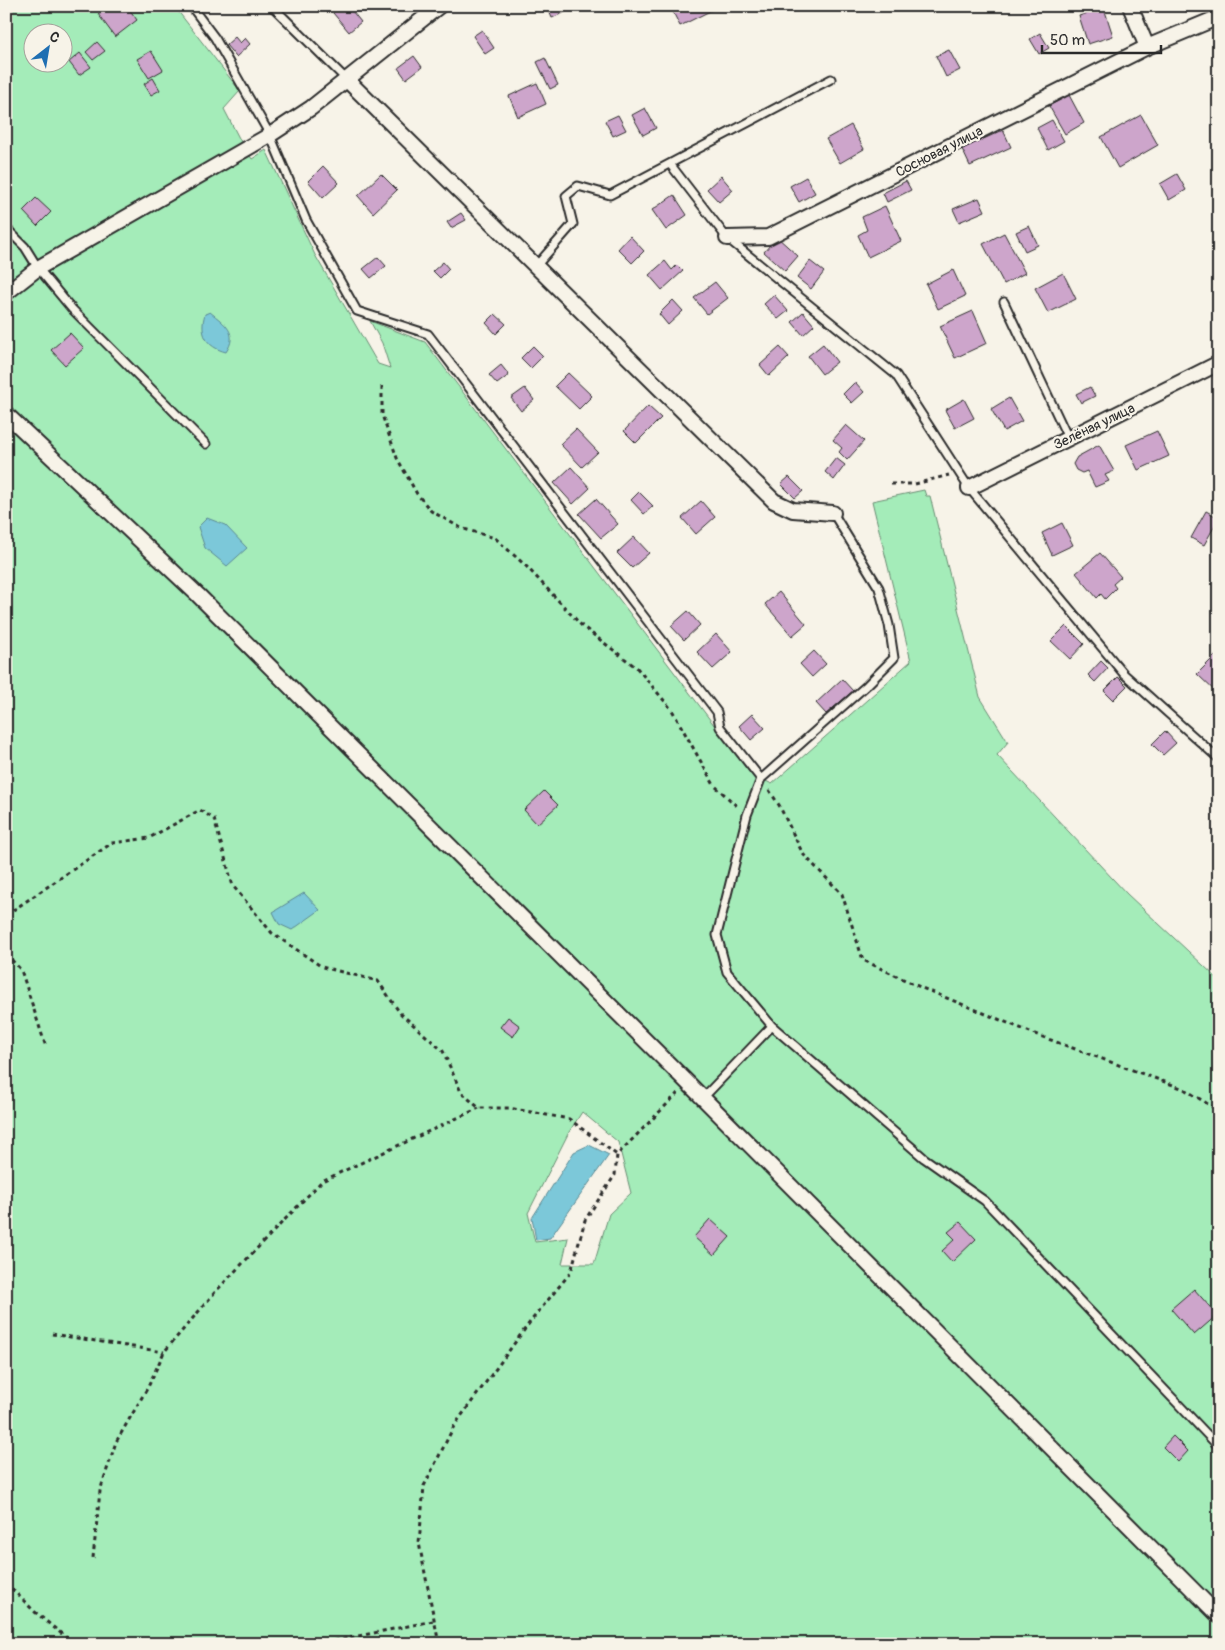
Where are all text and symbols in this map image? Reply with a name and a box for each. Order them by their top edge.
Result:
north arrow [22,22,72,72]
scale bar [1042,22,1161,54]
text: С [46,28,63,47]
text: 50 m [1050,31,1085,50]
street label: Сосновая улица [893,122,986,181]
street label: Зелёная улица [1051,399,1138,453]

